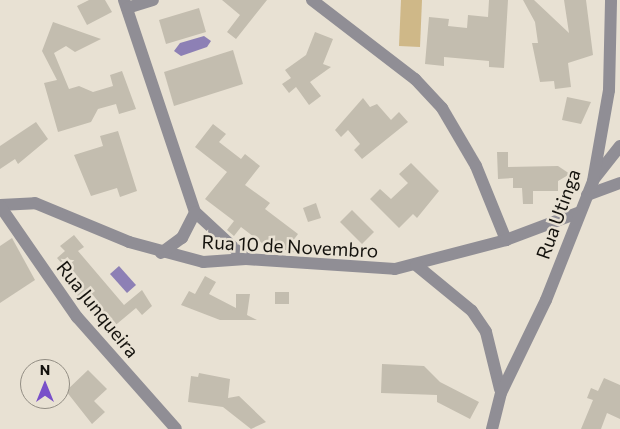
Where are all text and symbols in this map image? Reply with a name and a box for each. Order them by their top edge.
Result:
street label: Rua Utinga [531,166,585,262]
street label: Rua 10 de Novembro [201,230,379,262]
street label: Rua Junqueira [52,256,144,362]
north arrow [20,359,70,409]
text: N [40,361,50,378]

